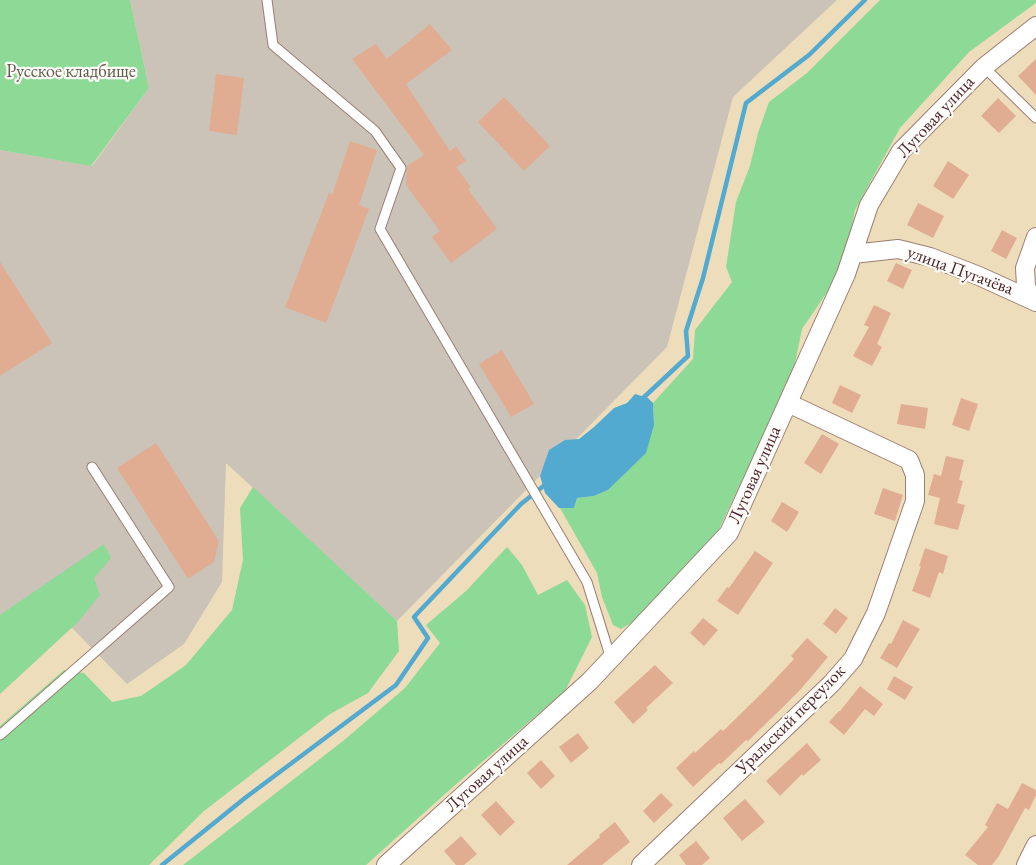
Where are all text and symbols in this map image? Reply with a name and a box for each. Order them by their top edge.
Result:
park label: Русское кладбище [6,61,136,83]
street label: Луговая улица [892,71,980,163]
street label: улица Пугачёва [904,242,1016,300]
street label: Луговая улица [724,423,786,527]
street label: Уральский переулок [732,661,850,779]
street label: Луговая улица [441,731,533,817]

